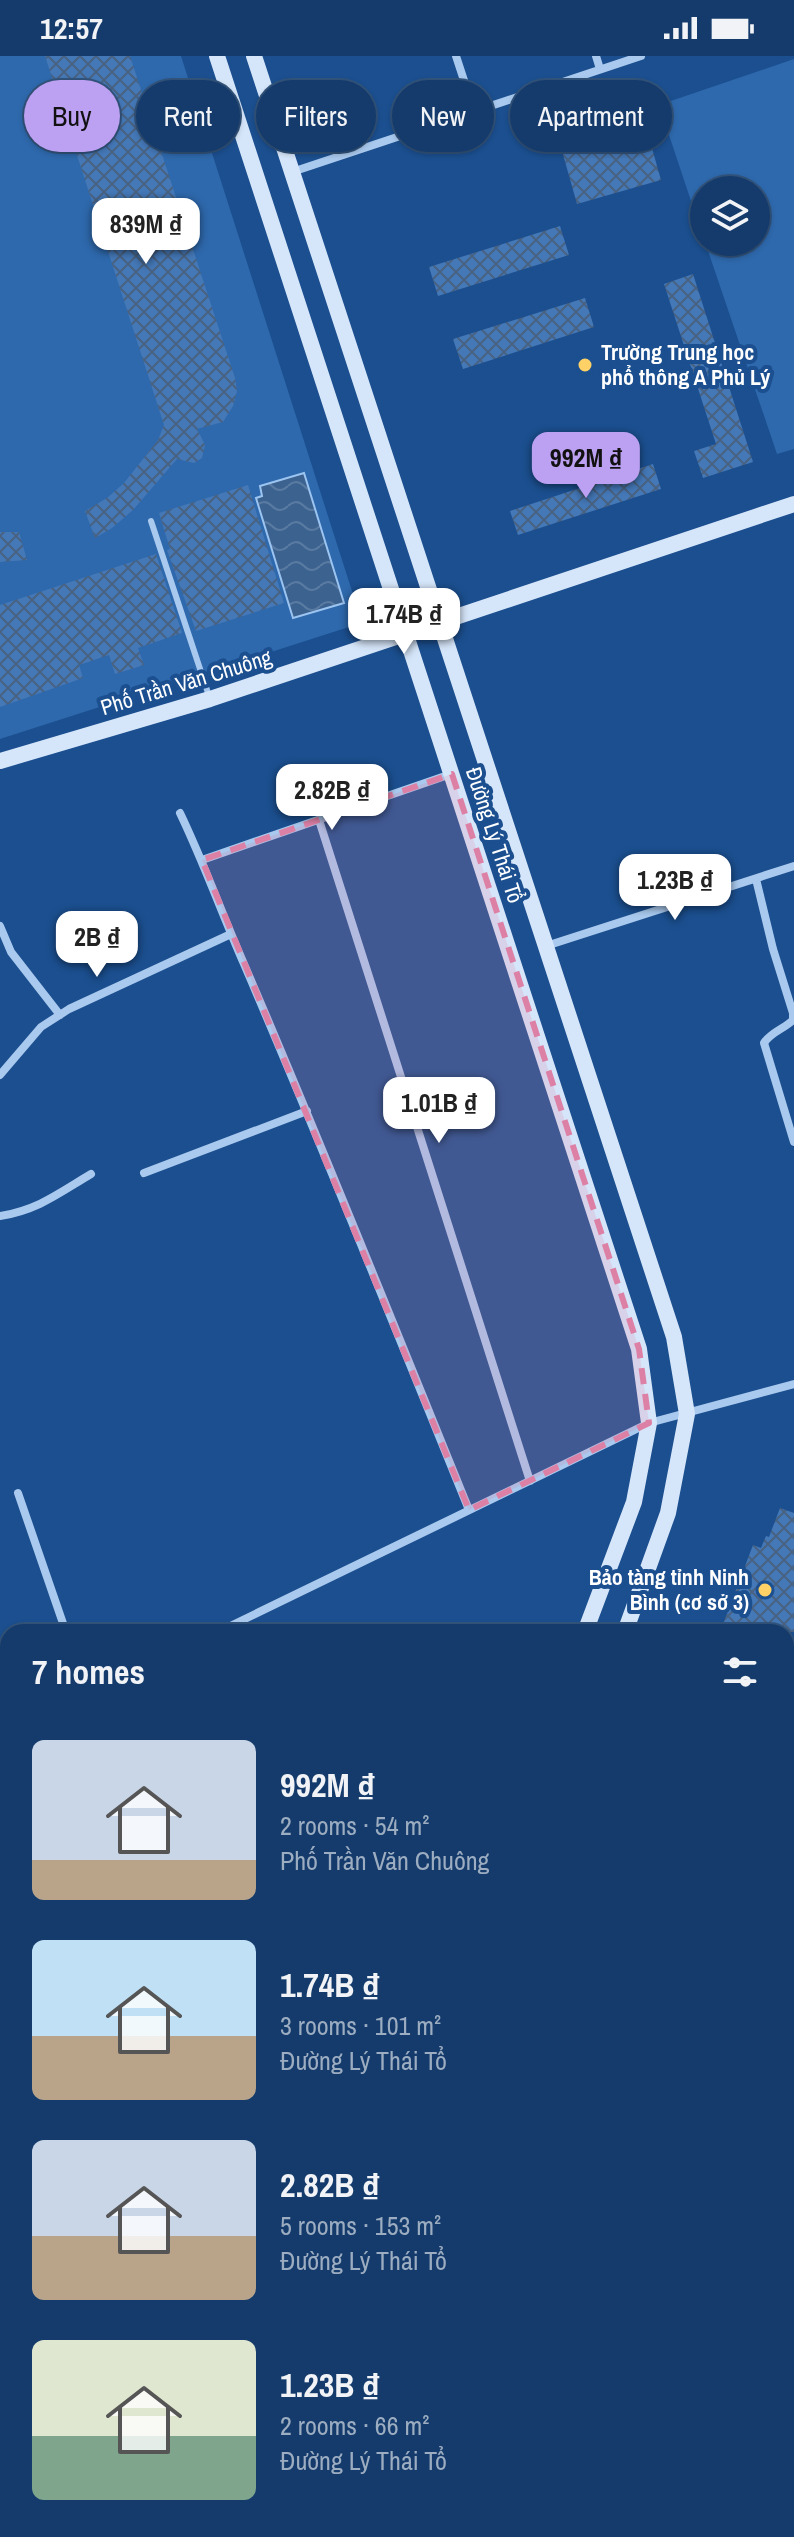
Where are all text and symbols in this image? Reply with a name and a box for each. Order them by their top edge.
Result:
text: 12:57 [40,8,103,48]
chip: Buy [24,80,120,152]
chip: Rent [136,80,240,152]
chip: Filters [256,80,376,152]
chip: New [392,80,494,152]
chip: Apartment [510,80,672,152]
map controls [690,176,770,256]
button: layers [690,176,770,256]
pin: 839M ₫ [81,198,211,266]
text: 839M ₫ [110,206,182,241]
place label: Trường Trung học phổ thông A Phủ Lý [601,337,770,392]
marker: Trường Trung học phổ thông A Phủ Lý [576,356,594,374]
pin: 992M ₫ [521,432,651,500]
text: 992M ₫ [550,440,622,475]
pin: 1.74B ₫ [330,588,478,656]
text: 1.74B ₫ [366,596,442,631]
street label: Phố Trần Văn Chuông [97,642,275,722]
street label: Đường Lý Thái Tổ [459,763,531,907]
pin: 2.82B ₫ [258,764,406,832]
text: 2.82B ₫ [294,772,370,807]
pin: 1.23B ₫ [601,854,749,922]
text: 1.23B ₫ [637,862,713,897]
pin: 2B ₫ [50,911,144,979]
text: 2B ₫ [74,919,120,954]
pin: 1.01B ₫ [365,1077,513,1145]
text: 1.01B ₫ [401,1085,477,1120]
place label: Bảo tàng tỉnh Ninh Bình (cơ sở 3) [589,1562,749,1617]
marker: Bảo tàng tỉnh Ninh Bình (cơ sở 3) [756,1581,774,1599]
text: 7 homes [32,1649,145,1695]
icon: filters [718,1650,762,1694]
text: 992M ₫ [280,1762,375,1808]
icon: home [96,1772,192,1868]
text: 2 rooms · 54 m² [280,1808,429,1843]
text: Phố Trần Văn Chuông [280,1843,489,1878]
text: 1.74B ₫ [280,1962,379,2008]
icon: home [96,1972,192,2068]
text: 3 rooms · 101 m² [280,2008,441,2043]
text: Đường Lý Thái Tổ [280,2043,447,2078]
text: 2.82B ₫ [280,2162,379,2208]
icon: home [96,2172,192,2268]
text: 5 rooms · 153 m² [280,2208,441,2243]
text: Đường Lý Thái Tổ [280,2243,447,2278]
text: 1.23B ₫ [280,2362,379,2408]
icon: home [96,2372,192,2468]
text: 2 rooms · 66 m² [280,2408,429,2443]
text: Đường Lý Thái Tổ [280,2443,447,2478]

